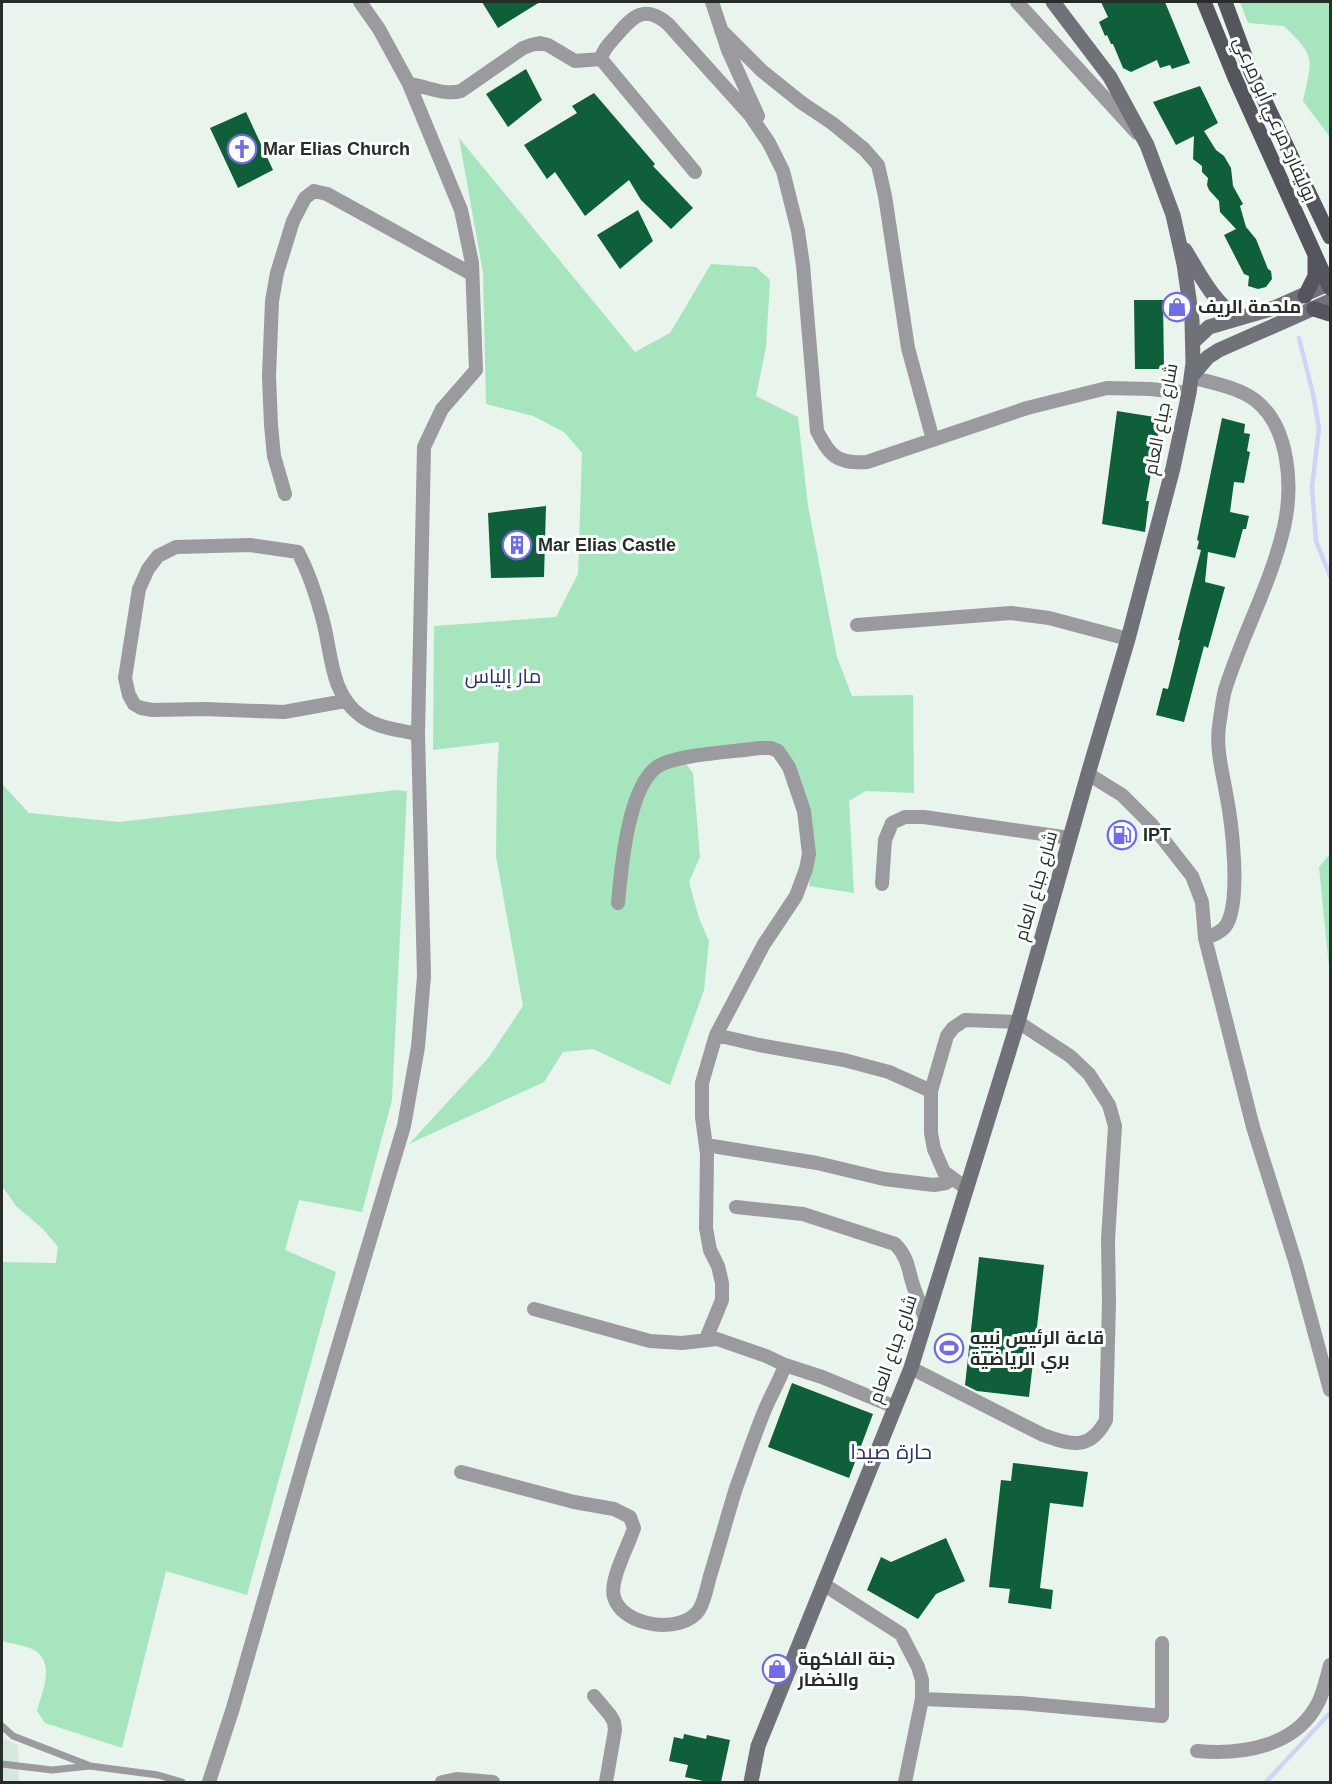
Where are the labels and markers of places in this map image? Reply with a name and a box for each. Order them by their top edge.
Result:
church icon: Mar Elias Church [226,133,258,165]
place label: Mar Elias Church [263,139,410,159]
shop icon: ملحمة الريف [1161,291,1193,323]
place label: ملحمة الريف [1198,297,1301,318]
building icon: Mar Elias Castle [501,529,533,561]
place label: Mar Elias Castle [538,535,676,555]
fuel station icon: IPT [1106,819,1138,851]
place label: IPT [1143,825,1171,845]
place label: قاعة الرئيس نبيه بري الرياضية [970,1328,1104,1373]
sports icon: قاعة الرئيس نبيه بري الرياضية [933,1332,965,1364]
place label: جنة الفاكهة والخضار [797,1649,896,1691]
shop icon: جنة الفاكهة والخضار [761,1653,793,1685]

